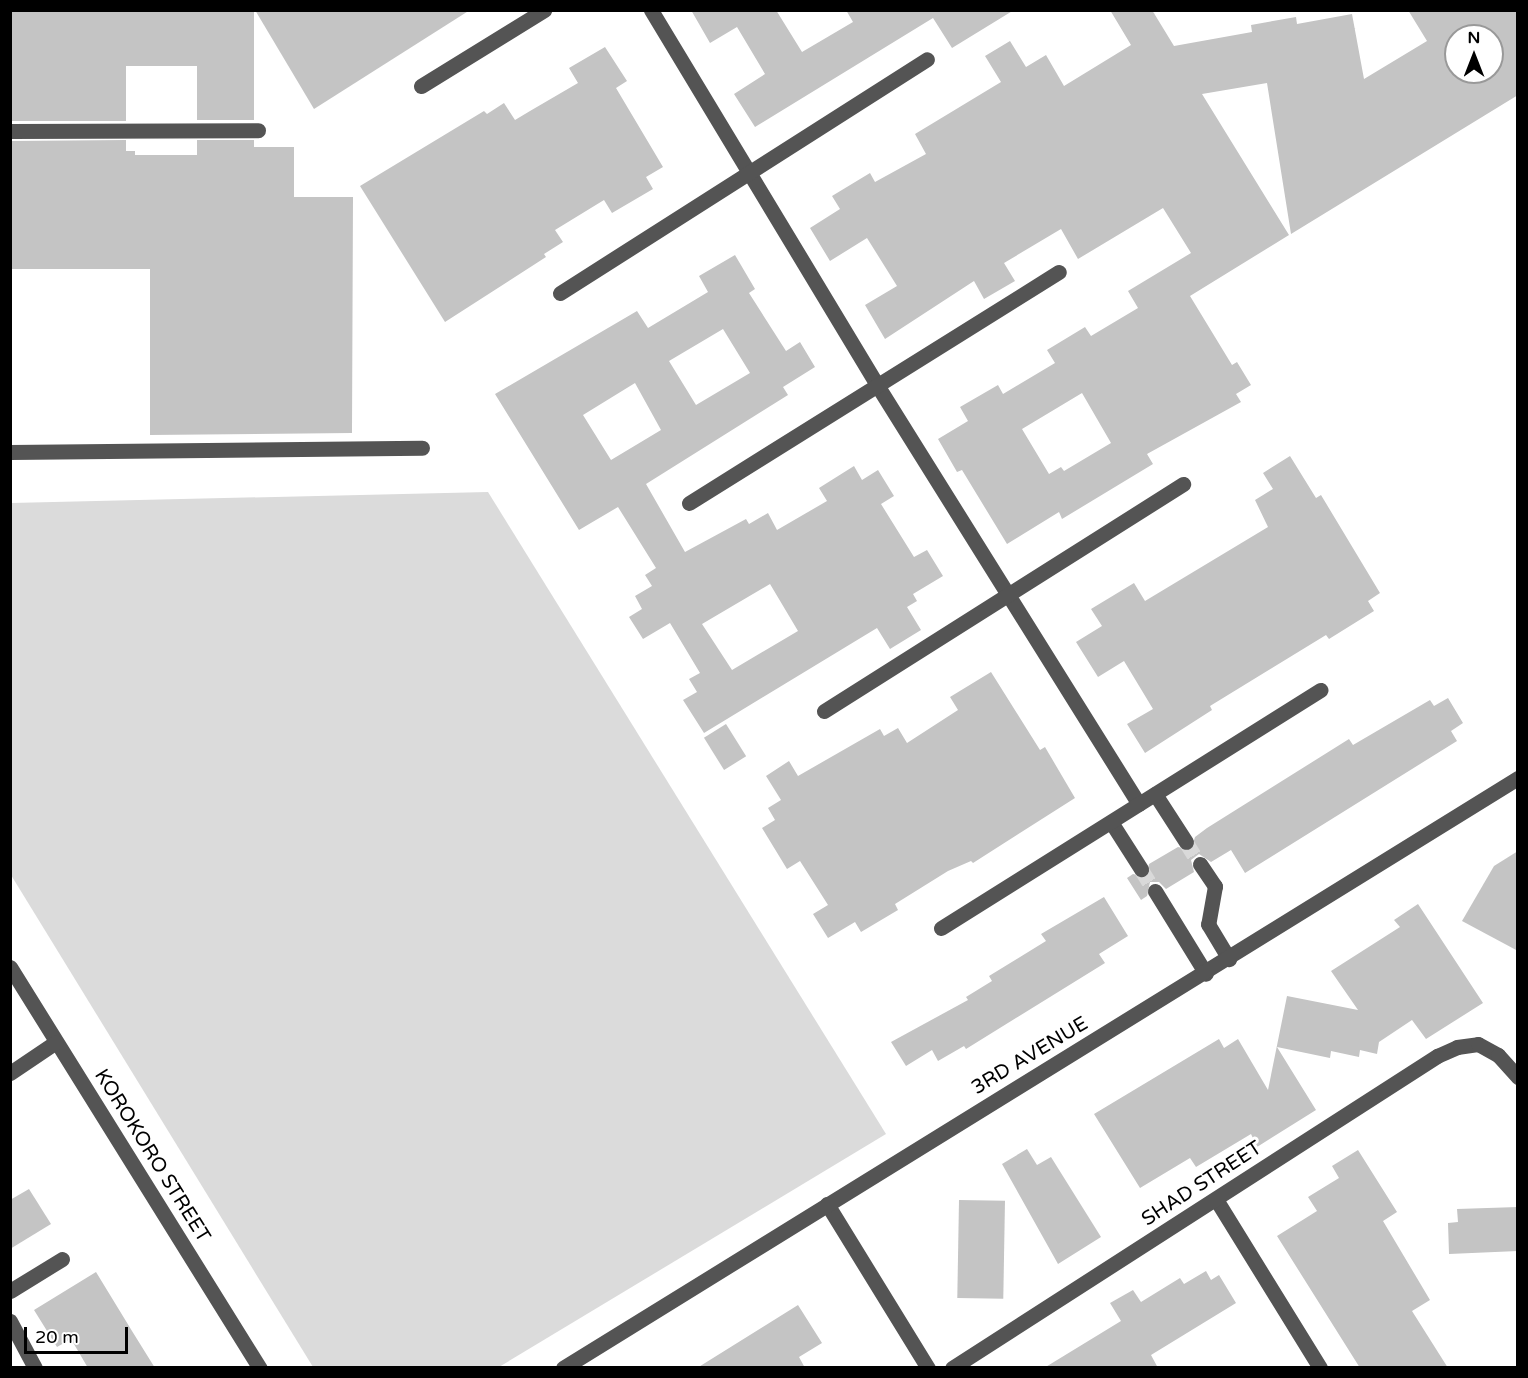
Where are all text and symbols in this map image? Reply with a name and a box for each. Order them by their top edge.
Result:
north arrow [1444,24,1504,84]
text: N [1468,28,1480,48]
street label: 3RD AVENUE [967,1012,1093,1100]
street label: KOROKORO STREET [89,1065,215,1247]
street label: SHAD STREET [1137,1136,1267,1232]
scale bar [27,1315,130,1353]
text: 20 m [35,1326,79,1348]

